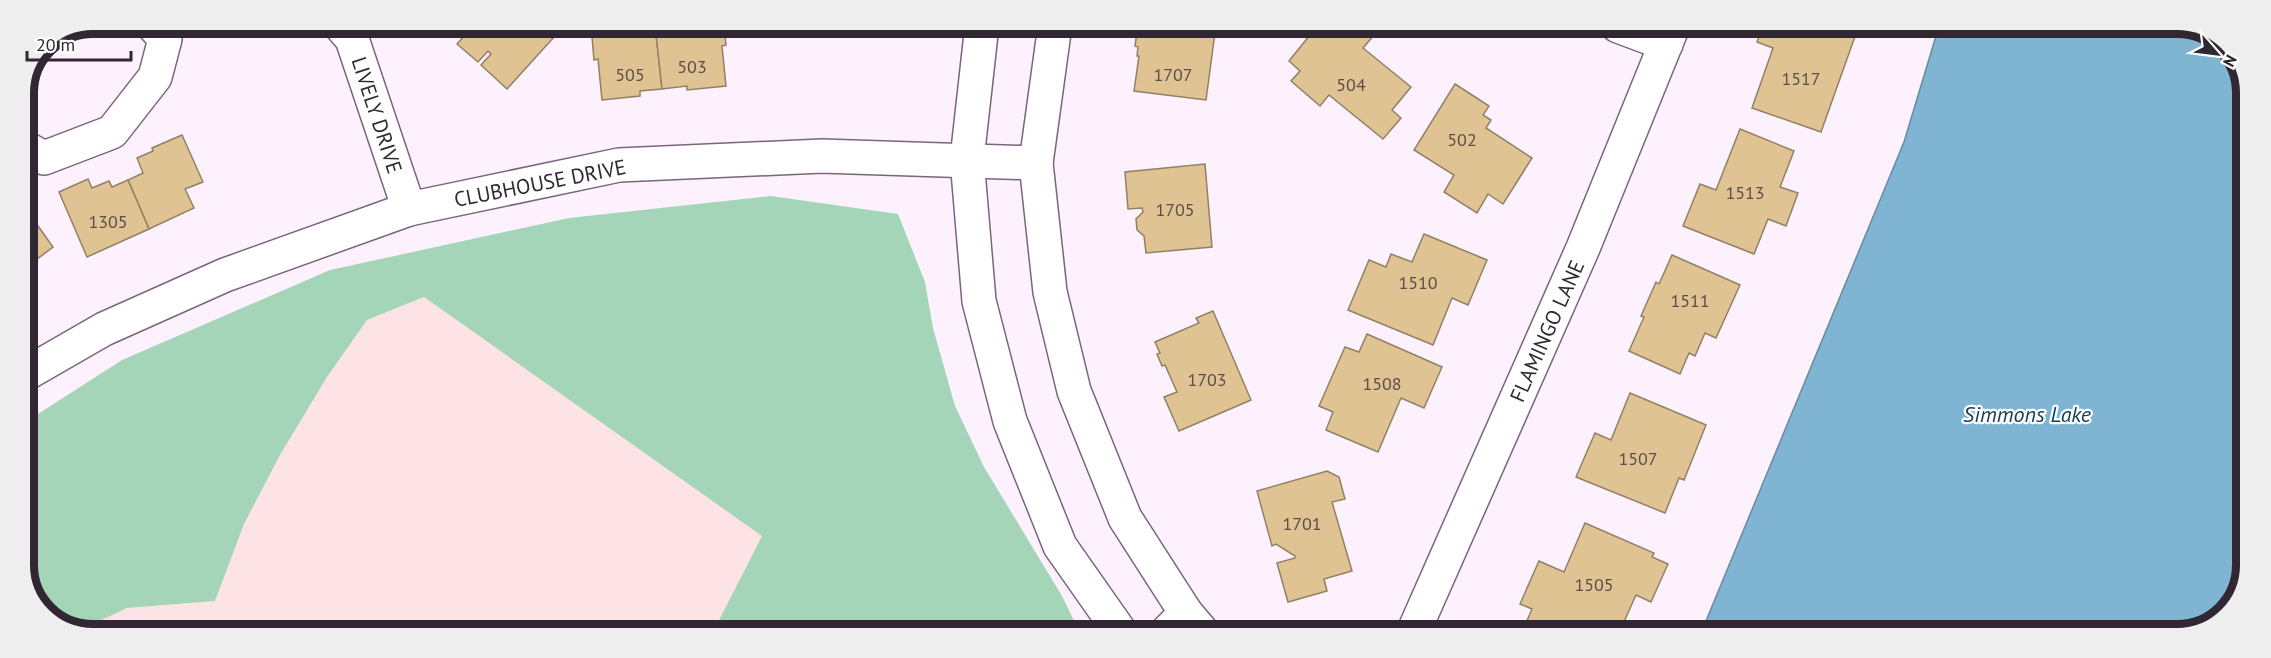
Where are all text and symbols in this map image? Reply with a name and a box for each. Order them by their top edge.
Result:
scale bar [27,24,130,62]
north arrow [2187,24,2247,84]
text: 20 m [36,33,75,56]
text: N [2219,52,2242,70]
street label: LIVELY DRIVE [345,53,409,177]
house number: 503 [677,55,707,78]
house number: 505 [615,63,645,86]
house number: 1707 [1153,63,1193,86]
house number: 1517 [1781,67,1821,90]
house number: 504 [1336,73,1366,96]
house number: 502 [1447,128,1477,151]
street label: CLUBHOUSE DRIVE [452,153,628,213]
house number: 1513 [1725,181,1765,204]
house number: 1705 [1155,198,1195,221]
house number: 1305 [88,210,128,233]
street label: FLAMINGO LANE [1504,256,1590,406]
house number: 1510 [1398,271,1438,294]
house number: 1511 [1670,289,1710,312]
house number: 1703 [1187,368,1227,391]
house number: 1508 [1362,372,1402,395]
water label: Simmons Lake [1963,400,2092,428]
house number: 1507 [1618,447,1658,470]
house number: 1701 [1282,512,1322,535]
house number: 1505 [1574,573,1614,596]

